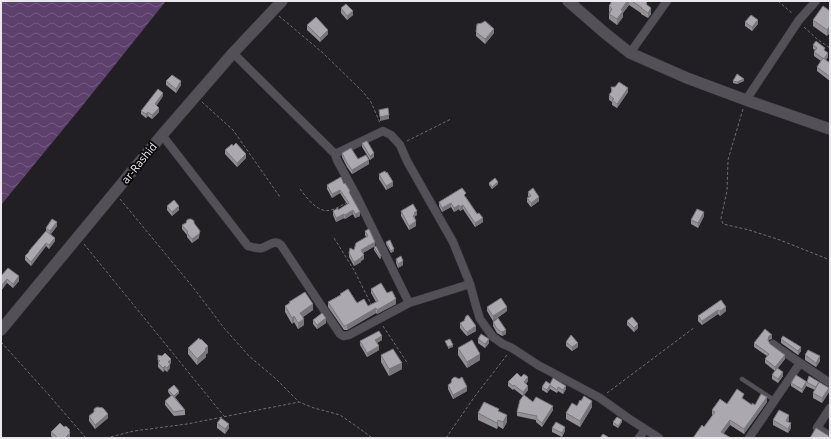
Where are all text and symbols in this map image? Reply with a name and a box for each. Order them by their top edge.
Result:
street label: ar-Rashid [118,139,160,186]

